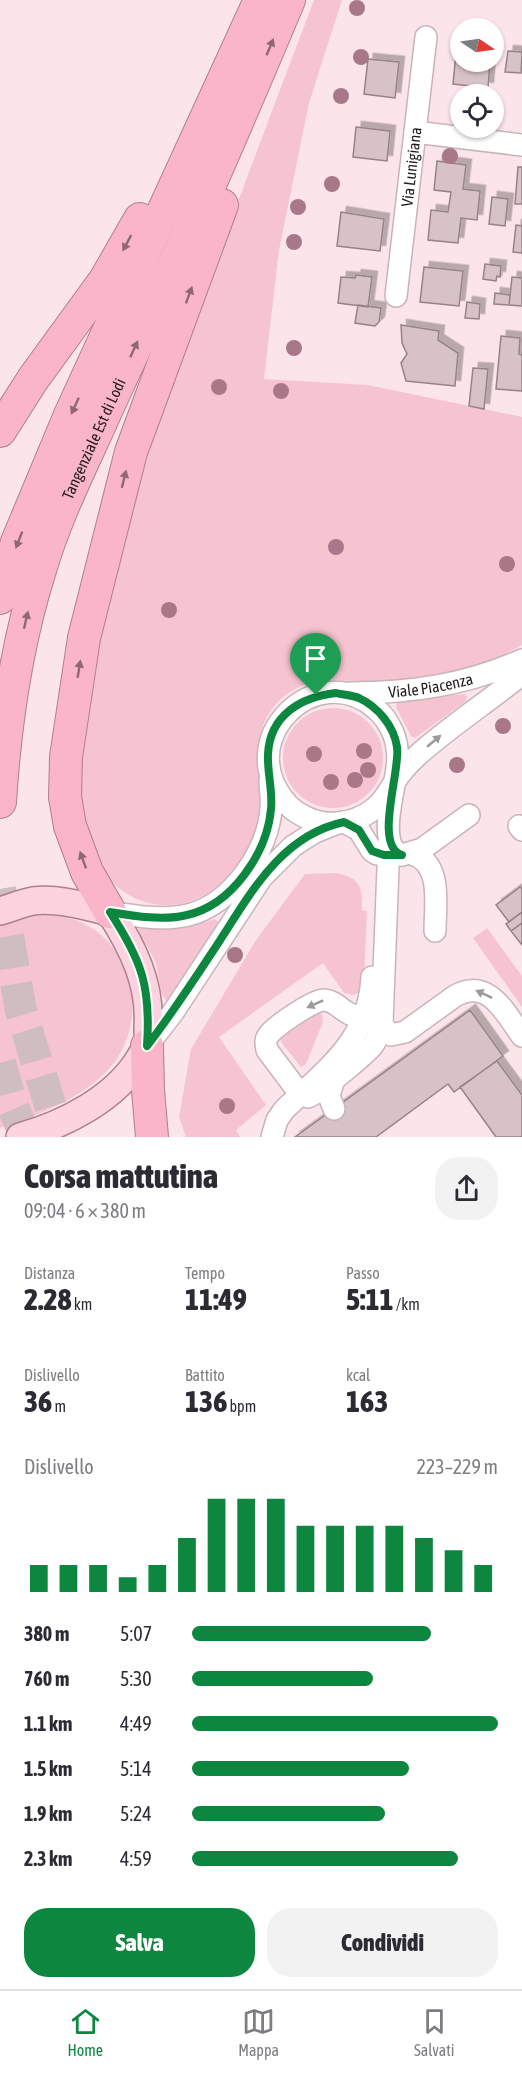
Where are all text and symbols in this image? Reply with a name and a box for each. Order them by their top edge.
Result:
north arrow [450,18,504,72]
map controls [450,18,504,138]
one-way arrow [265,38,274,55]
button: locate [450,84,504,138]
street label: Via Lunigiana [397,126,424,208]
one-way arrow [122,235,132,252]
one-way arrow [184,286,194,304]
one-way arrow [130,340,139,357]
street label: Tangenziale Est di Lodi [58,375,129,502]
one-way arrow [70,397,80,415]
one-way arrow [120,470,130,489]
one-way arrow [13,532,23,550]
one-way arrow [21,611,31,629]
pin [290,633,341,695]
icon: arrive [299,642,332,675]
one-way arrow [75,659,84,678]
street label: Viale Piacenza [388,669,475,701]
one-way arrow [426,735,442,748]
one-way arrow [78,851,87,869]
one-way arrow [475,989,492,998]
one-way arrow [305,999,323,1009]
text: Corsa mattutina [24,1157,218,1195]
button: share [435,1157,498,1220]
text: 09:04 · 6 × 380 m [24,1199,146,1222]
text: Distanza [24,1264,75,1282]
text: Tempo [185,1264,225,1282]
text: Passo [346,1264,380,1282]
text: 2.28 [24,1282,72,1316]
text: 11:49 [185,1282,247,1316]
text: 5:11 [346,1282,394,1316]
text: km [72,1295,92,1313]
text: /km [394,1295,420,1313]
text: Dislivello [24,1366,80,1384]
text: Battito [185,1366,225,1384]
text: kcal [346,1366,370,1384]
text: 36 [24,1384,52,1418]
text: 136 [185,1384,227,1418]
text: 163 [346,1384,388,1418]
text: m [52,1397,66,1415]
text: bpm [227,1397,256,1415]
text: Dislivello [24,1455,94,1478]
text: 223–229 m [416,1455,498,1478]
text: 380 m [24,1622,69,1645]
text: 5:07 [120,1622,152,1645]
text: 760 m [24,1667,69,1690]
text: 5:30 [120,1667,152,1690]
text: 1.1 km [24,1712,72,1735]
text: 4:49 [120,1712,152,1735]
text: 1.5 km [24,1757,72,1780]
text: 5:14 [120,1757,152,1780]
text: 1.9 km [24,1802,72,1825]
text: 5:24 [120,1802,152,1825]
text: 2.3 km [24,1847,72,1870]
text: 4:59 [120,1847,152,1870]
button: Salva [24,1908,255,1977]
button: Condividi [267,1908,498,1977]
tab: Home [68,2005,103,2059]
tab: Mappa [238,2005,279,2059]
tab: Salvati [414,2005,454,2059]

